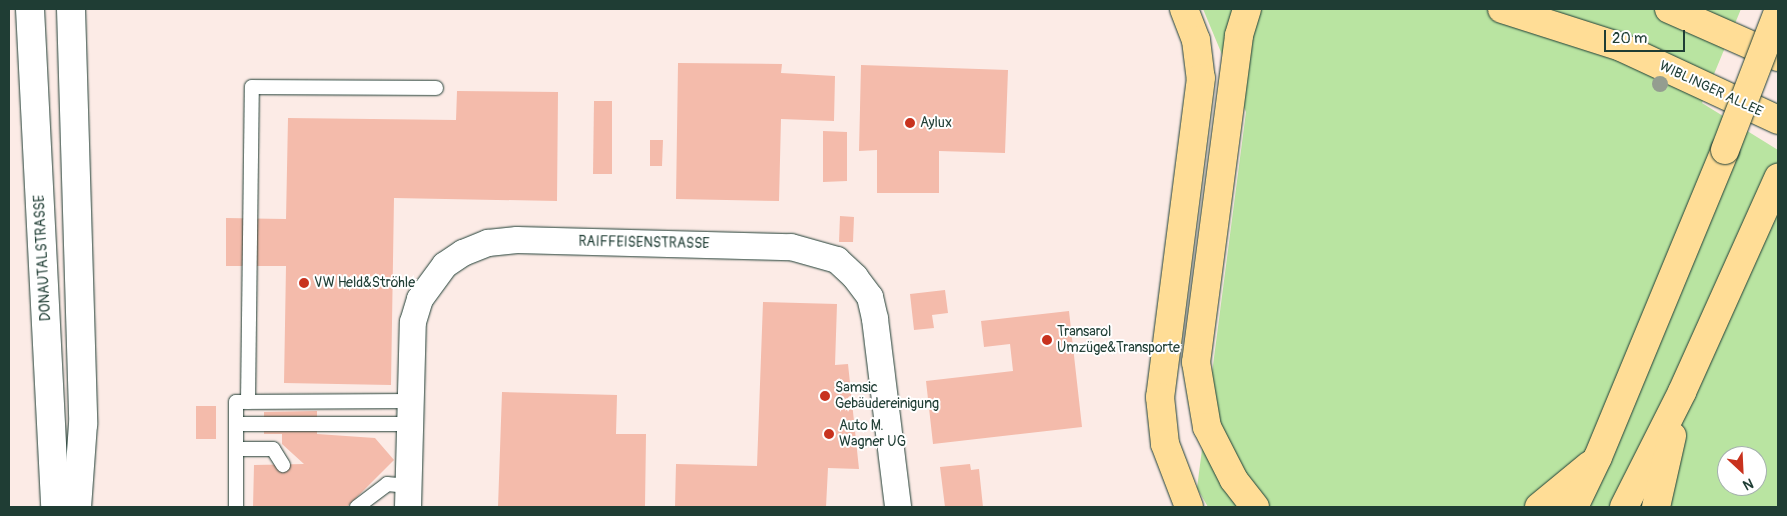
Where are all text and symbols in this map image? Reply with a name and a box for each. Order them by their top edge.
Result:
scale bar [1607,20,1688,52]
text: 20 m [1612,29,1647,48]
street label: WIBLINGER ALLEE [1657,58,1765,120]
place label: Aylux [920,115,952,131]
marker: Aylux [904,117,916,129]
street label: DONAUTALSTRASSE [31,194,55,322]
street label: RAIFFEISENSTRASSE [578,233,710,253]
place label: VW Held&Ströhle [314,275,415,291]
marker: VW Held&Ströhle [298,277,310,289]
place label: Transarol Umzüge&Transporte [1057,324,1180,357]
marker: Transarol Umzüge&Transporte [1041,334,1053,346]
place label: Samsic Gebäudereinigung [835,380,939,412]
marker: Samsic Gebäudereinigung [819,390,831,402]
place label: Auto M. Wagner UG [839,418,906,451]
marker: Auto M. Wagner UG [823,428,835,440]
north arrow [1717,446,1767,496]
text: N [1740,474,1756,494]

